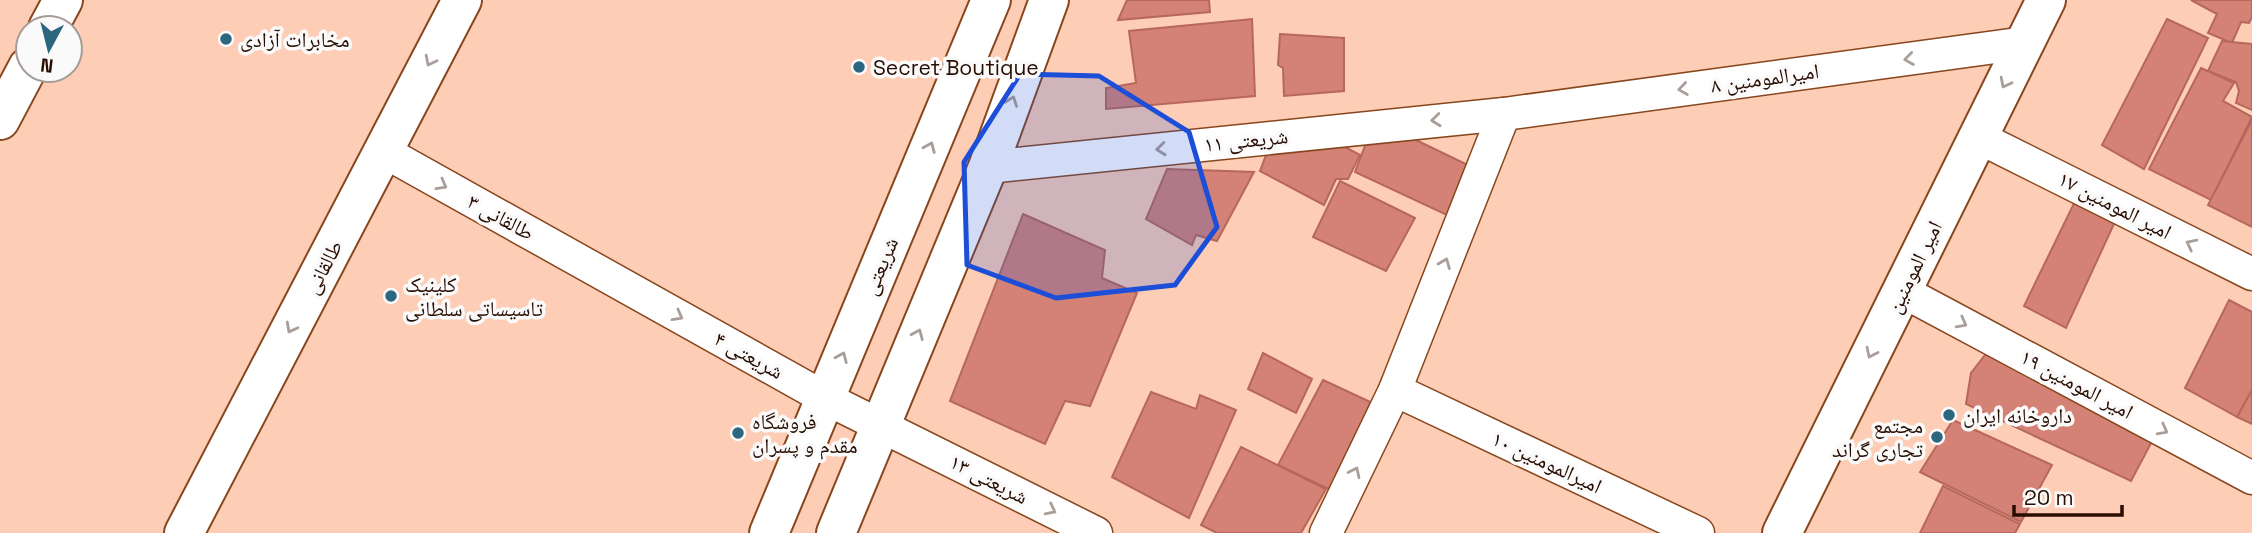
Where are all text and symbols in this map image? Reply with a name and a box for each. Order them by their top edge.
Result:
north arrow [14,14,84,84]
place label: مخابرات آزادی [240,26,350,53]
marker: مخابرات آزادی [218,31,234,47]
one-way arrow [1903,51,1915,66]
text: N [39,52,55,79]
one-way arrow [425,53,438,66]
place label: Secret Boutique [873,54,1039,81]
street label: امیرالمومنین ۸ [1709,57,1821,99]
marker: Secret Boutique [851,59,867,75]
one-way arrow [1999,76,2013,88]
one-way arrow [1678,82,1689,97]
one-way arrow [1004,95,1018,107]
one-way arrow [1430,113,1442,128]
street label: شریعتی ۱۱ [1203,122,1289,158]
one-way arrow [1155,141,1167,156]
one-way arrow [922,142,936,154]
street label: امیر المومنین ۱۷ [2054,165,2176,245]
one-way arrow [435,176,448,190]
street label: طالقانی ۳ [463,188,539,246]
street label: امیر المومنین [1880,216,1948,318]
street label: شریعتی [856,233,904,299]
street label: طالقانی [298,235,348,299]
one-way arrow [2186,238,2198,252]
one-way arrow [1437,257,1451,269]
place label: کلینیک تاسیساتی سلطانی [405,271,543,322]
marker: کلینیک تاسیساتی سلطانی [383,288,399,304]
one-way arrow [671,308,684,321]
one-way arrow [1955,315,1967,329]
one-way arrow [286,320,299,333]
street label: شریعتی ۴ [710,325,788,385]
one-way arrow [910,329,924,341]
street label: امیر المومنین ۱۹ [2016,343,2138,425]
one-way arrow [1866,346,1880,358]
one-way arrow [834,352,848,364]
place label: داروخانه ایران [1963,402,2072,429]
marker: داروخانه ایران [1941,407,1957,423]
place label: فروشگاه مقدم و پسران [752,408,857,460]
place label: مجتمع تجاری گراند [1832,412,1923,463]
one-way arrow [2156,422,2168,435]
marker: فروشگاه مقدم و پسران [730,425,746,441]
street label: امیرالمومنین ۱۰ [1488,425,1606,499]
marker: مجتمع تجاری گراند [1929,429,1945,445]
street label: شریعتی ۱۳ [945,448,1033,510]
one-way arrow [1347,466,1361,479]
scale bar [2014,474,2122,518]
text: 20 m [2024,484,2074,511]
one-way arrow [1044,502,1056,516]

